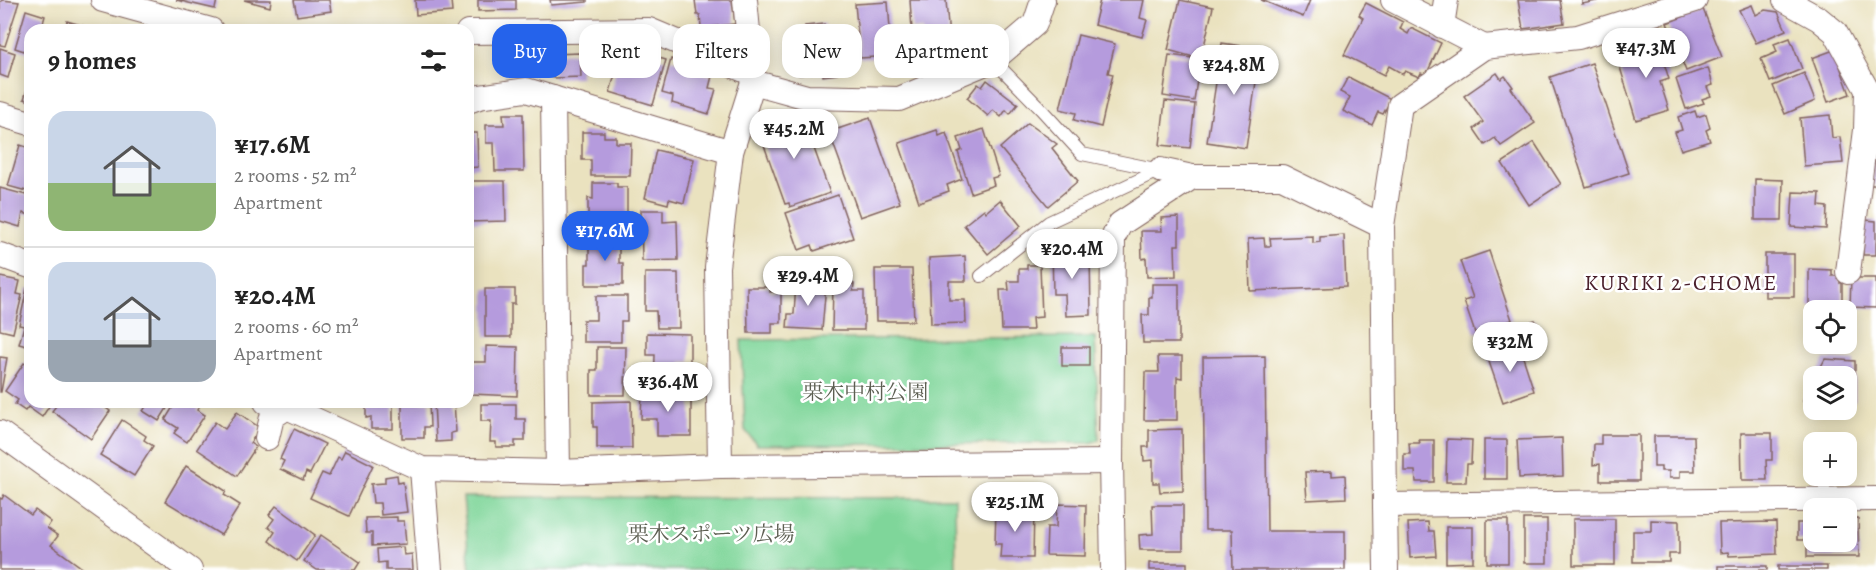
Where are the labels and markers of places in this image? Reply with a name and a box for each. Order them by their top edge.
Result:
pin: ¥47.3M [1597,28,1695,79]
pin: ¥24.8M [1185,45,1283,96]
pin: ¥45.2M [745,109,843,160]
pin: ¥17.6M [556,211,654,262]
pin: ¥20.4M [1023,229,1121,280]
pin: ¥29.4M [759,256,857,307]
pin: ¥32M [1474,322,1546,373]
pin: ¥36.4M [619,362,717,413]
pin: ¥25.1M [966,482,1064,533]

